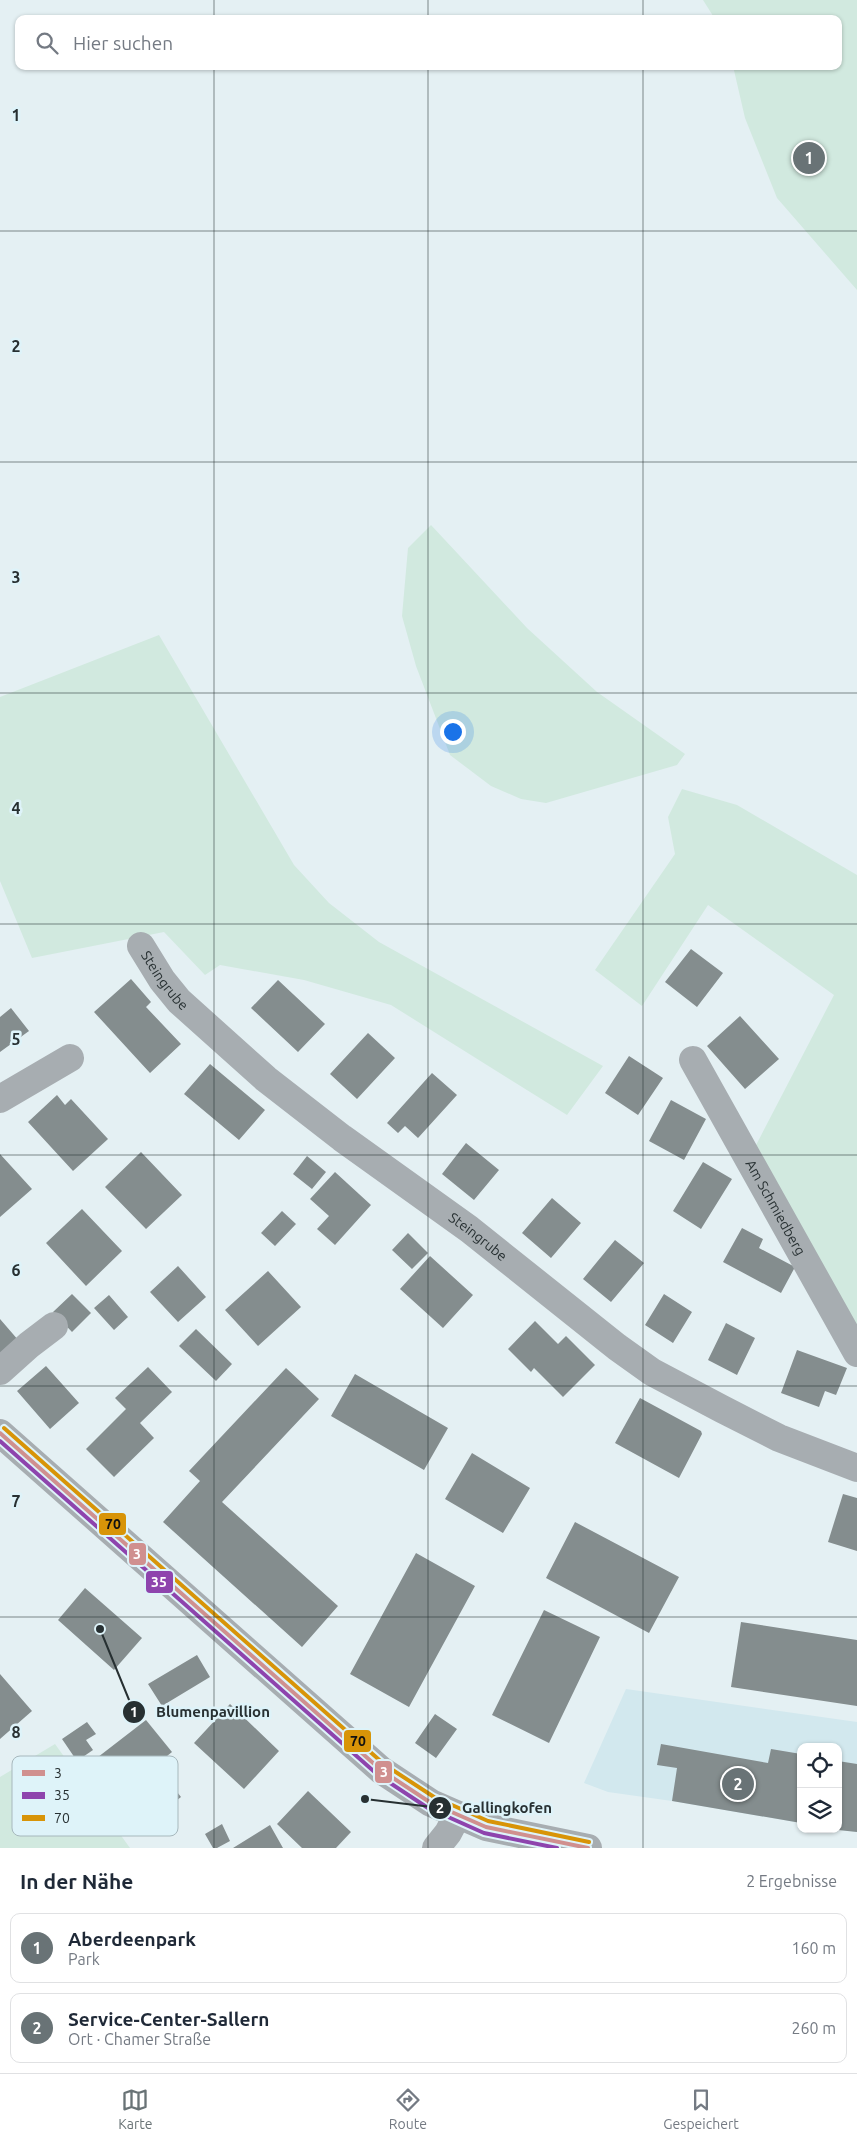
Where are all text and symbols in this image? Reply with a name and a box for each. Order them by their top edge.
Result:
search box [15,15,842,70]
icon: search [33,29,61,57]
text: Hier suchen [73,32,173,54]
text: 1 [11,106,21,124]
pin: 1 [793,139,825,177]
text: 2 [11,337,21,355]
text: 3 [11,568,21,586]
your location [440,719,466,745]
text: 4 [11,799,21,817]
street label: Steingrube [138,948,192,1013]
text: 5 [11,1030,21,1048]
street label: Am Schmiedberg [742,1157,809,1258]
street label: Steingrube [446,1209,510,1264]
text: 6 [11,1261,21,1279]
text: 7 [11,1492,21,1510]
line badge: 70 [98,1512,127,1536]
text: 70 [105,1516,121,1532]
line badge: 3 [128,1542,147,1566]
text: 3 [133,1546,141,1562]
line badge: 35 [145,1570,174,1594]
text: 35 [151,1574,167,1590]
callout: Blumenpavillion [121,1697,280,1727]
text: 1 [130,1703,138,1720]
text: Blumenpavillion [156,1703,270,1720]
text: 8 [11,1723,21,1741]
line badge: 70 [343,1729,372,1753]
text: 70 [350,1733,366,1749]
map controls [797,1743,842,1833]
button: locate [797,1743,842,1788]
legend [12,1756,178,1836]
line badge: 3 [374,1760,393,1784]
text: 3 [380,1764,388,1780]
text: 3 [54,1765,62,1781]
pin: 2 [722,1765,754,1803]
text: 35 [54,1787,70,1803]
button: layers [797,1788,842,1833]
callout: Gallingkofen [427,1793,562,1823]
text: 2 [436,1799,444,1816]
text: Gallingkofen [462,1799,552,1816]
text: 70 [54,1810,70,1826]
text: In der Nähe [20,1869,133,1893]
text: 2 Ergebnisse [746,1872,837,1890]
text: Aberdeenpark [68,1928,196,1950]
text: 1 [32,1939,42,1957]
text: 160 m [791,1939,836,1957]
text: Park [68,1950,100,1968]
text: Service-Center-Sallern [68,2008,269,2030]
text: 2 [32,2019,42,2037]
text: 260 m [791,2019,836,2037]
text: Ort · Chamer Straße [68,2030,211,2048]
tab: Karte [118,2086,152,2132]
tab: Route [389,2086,427,2132]
tab: Gespeichert [663,2086,739,2132]

